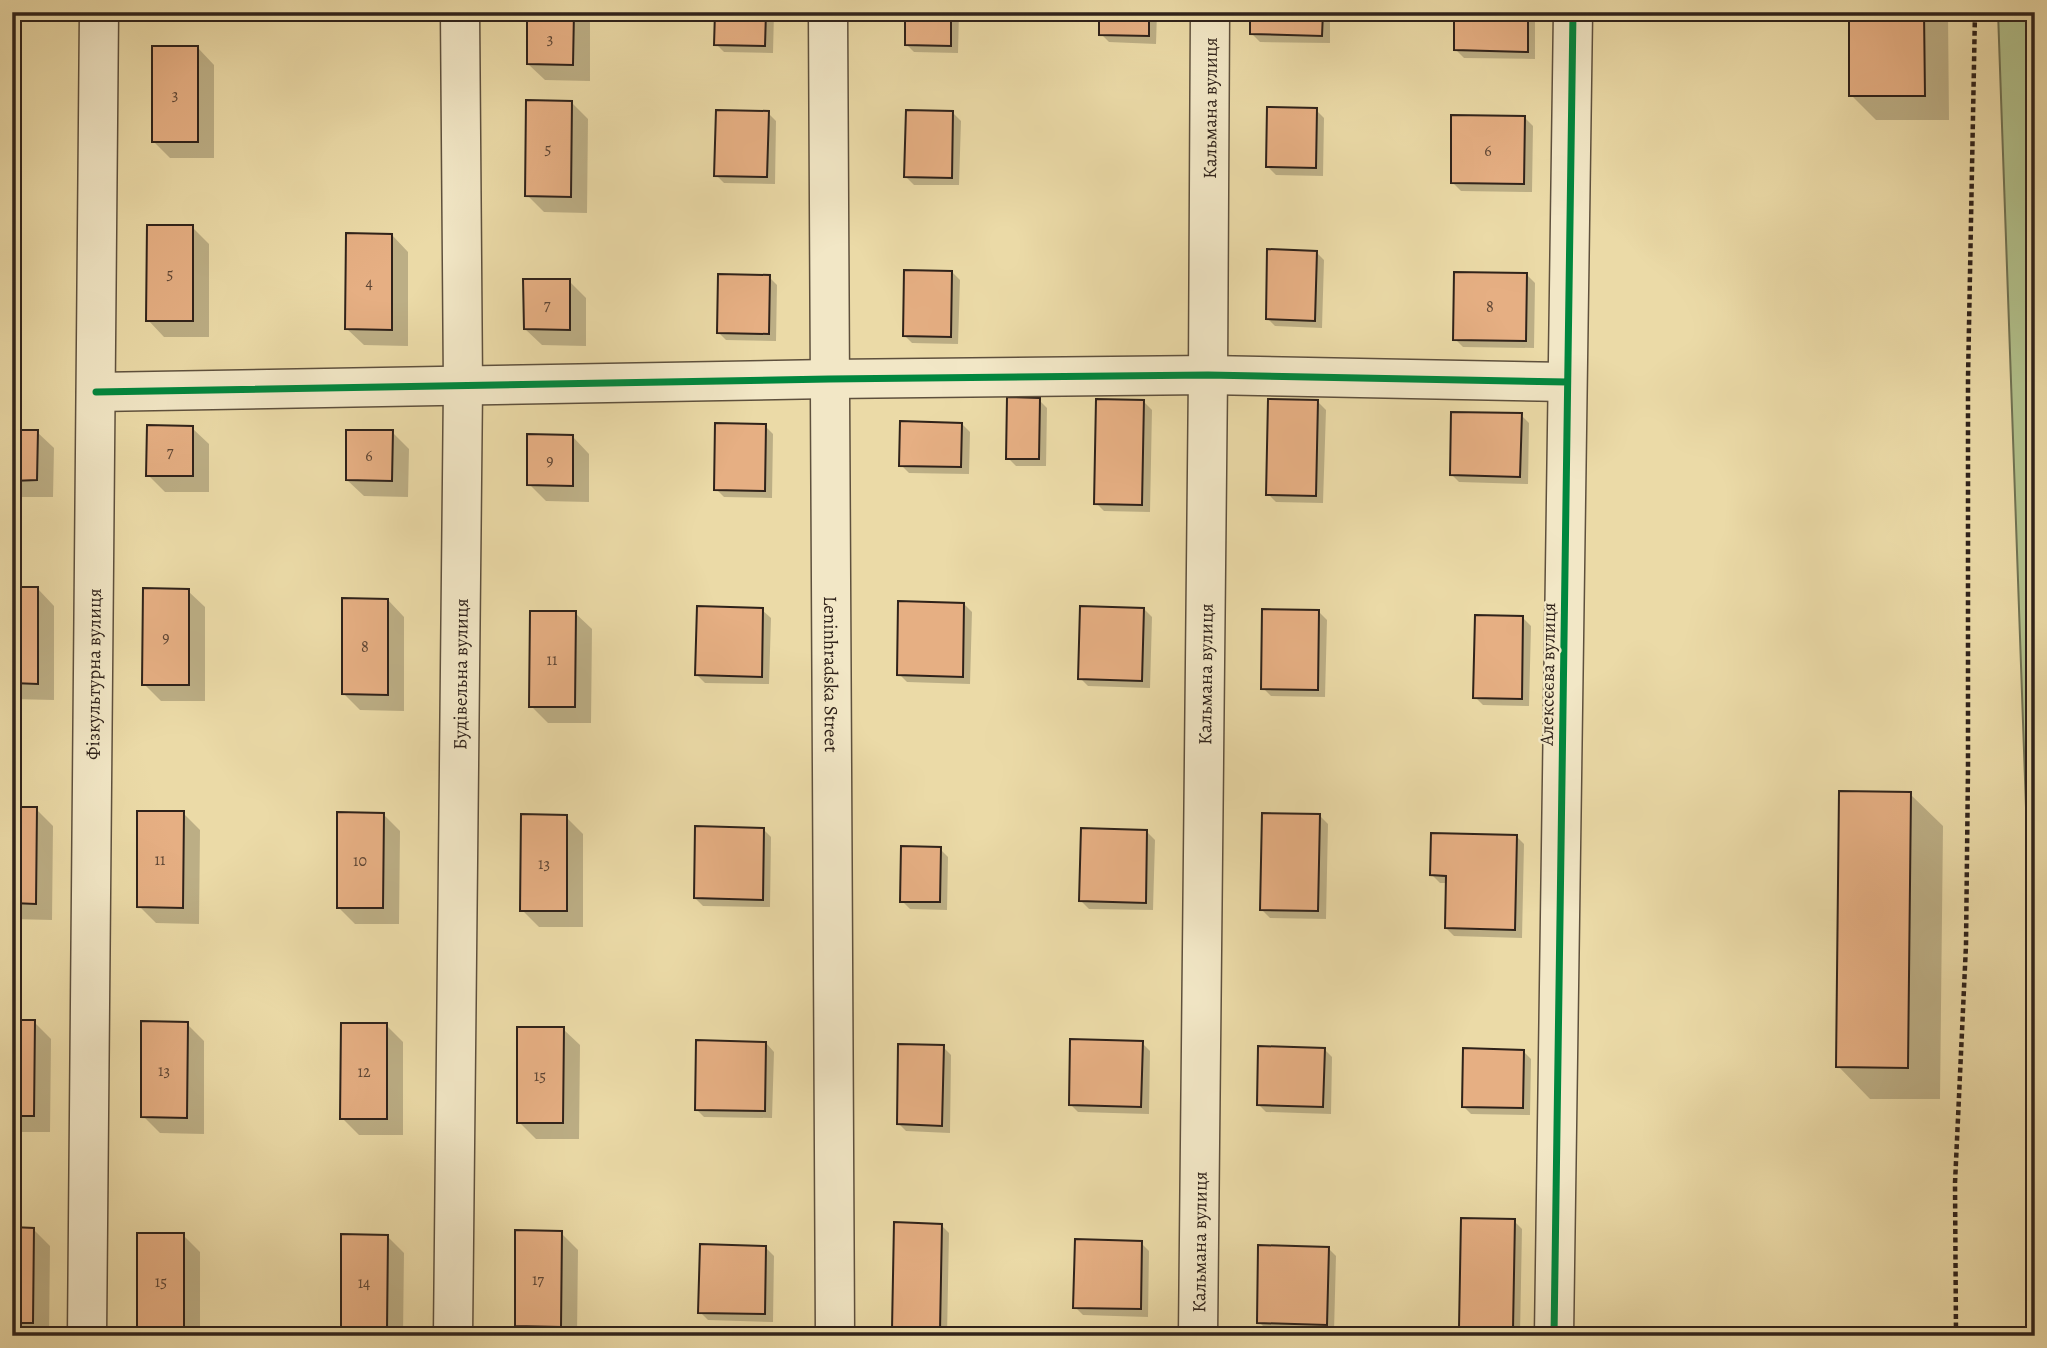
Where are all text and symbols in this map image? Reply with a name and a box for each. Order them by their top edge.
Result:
house number: 3 [547,28,553,50]
street label: Кальмана вулиця [1197,37,1224,179]
house number: 3 [172,84,178,106]
house number: 5 [545,138,552,160]
house number: 6 [1484,140,1492,162]
house number: 5 [167,263,174,285]
house number: 4 [365,272,373,294]
house number: 7 [544,294,551,316]
house number: 8 [1486,296,1494,318]
house number: 7 [167,441,174,463]
house number: 6 [365,445,373,467]
house number: 9 [546,450,554,472]
street label: Фiзкультурна вулиця [80,588,108,760]
street label: Leninhradska Street [817,596,844,752]
street label: Будівельна вулиця [447,598,475,750]
street label: Алексєєва вулиця [1534,602,1562,747]
street label: Кальмана вулиця [1192,603,1220,745]
house number: 9 [162,627,170,649]
house number: 8 [361,636,369,658]
house number: 11 [547,649,558,671]
house number: 11 [155,849,166,871]
house number: 10 [353,850,367,872]
house number: 13 [538,853,550,875]
house number: 13 [158,1060,170,1082]
house number: 12 [357,1061,371,1083]
house number: 15 [534,1065,546,1087]
street label: Кальмана вулиця [1186,1171,1214,1313]
house number: 17 [532,1269,544,1291]
house number: 15 [155,1271,167,1293]
house number: 14 [358,1272,370,1294]

